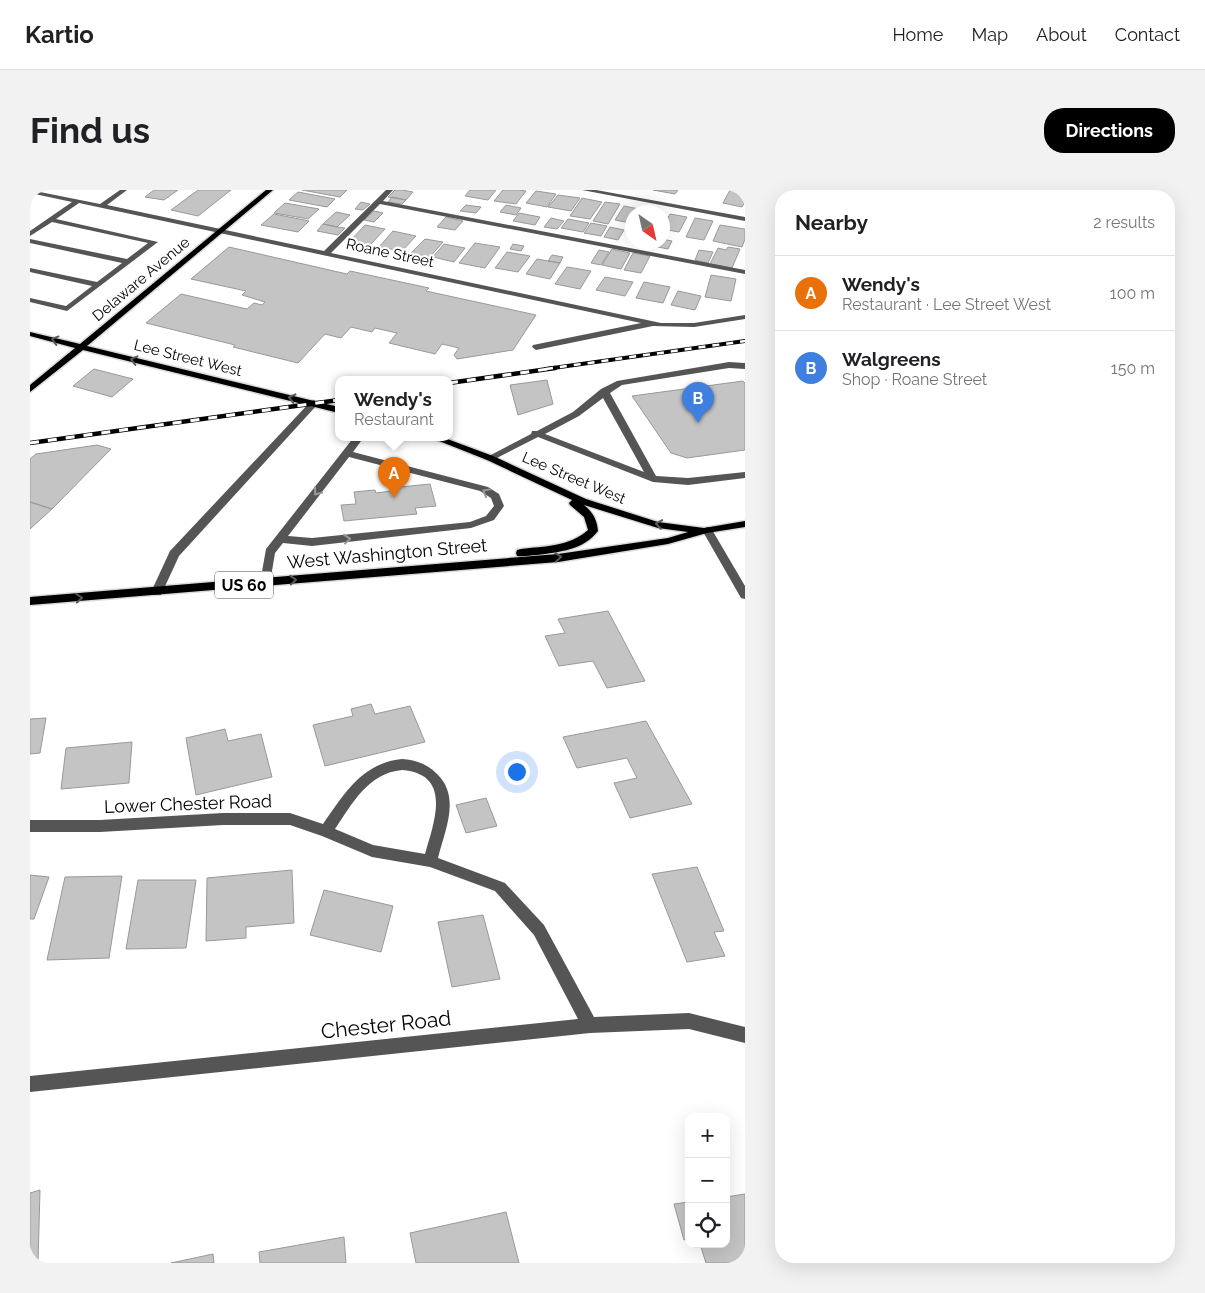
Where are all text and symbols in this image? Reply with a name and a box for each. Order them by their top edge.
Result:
text: Kartio [25,20,94,49]
text: Home [892,24,943,45]
text: Map [971,24,1008,45]
text: About [1036,24,1087,45]
text: Contact [1115,24,1180,45]
button: Directions [1044,108,1175,153]
text: Find us [30,110,150,151]
north arrow [625,205,670,250]
text: Nearby [795,210,868,235]
text: 2 results [1093,213,1155,232]
street label: Delaware Avenue [89,233,193,325]
street label: Roane Street [344,235,436,271]
text: Wendy's [842,273,920,295]
text: A [806,284,816,303]
text: 100 m [1110,284,1155,303]
text: Restaurant · Lee Street West [842,295,1051,314]
one-way arrow [52,336,60,346]
street label: Lee Street West [132,336,244,380]
text: Walgreens [842,348,941,370]
one-way arrow [129,355,138,366]
text: B [806,359,816,378]
text: 150 m [1111,359,1155,378]
text: Shop · Roane Street [842,370,987,389]
popup [335,376,453,441]
pin: B [682,382,714,423]
text: Wendy's [354,388,432,410]
one-way arrow [287,393,296,404]
text: Restaurant [354,410,434,429]
street label: Lee Street West [520,448,628,508]
pin: A [378,457,410,498]
one-way arrow [314,486,322,495]
one-way arrow [483,488,492,498]
one-way arrow [655,520,663,530]
street label: West Washington Street [286,534,488,573]
one-way arrow [343,534,351,545]
one-way arrow [554,552,562,563]
road number: US 60 [215,572,273,598]
one-way arrow [289,575,297,586]
one-way arrow [75,593,83,604]
your location [504,759,530,785]
street label: Lower Chester Road [104,790,272,817]
street label: Chester Road [320,1005,452,1044]
map controls [685,1113,730,1248]
button: + [685,1113,730,1158]
button: − [685,1158,730,1203]
button: locate [685,1203,730,1248]

